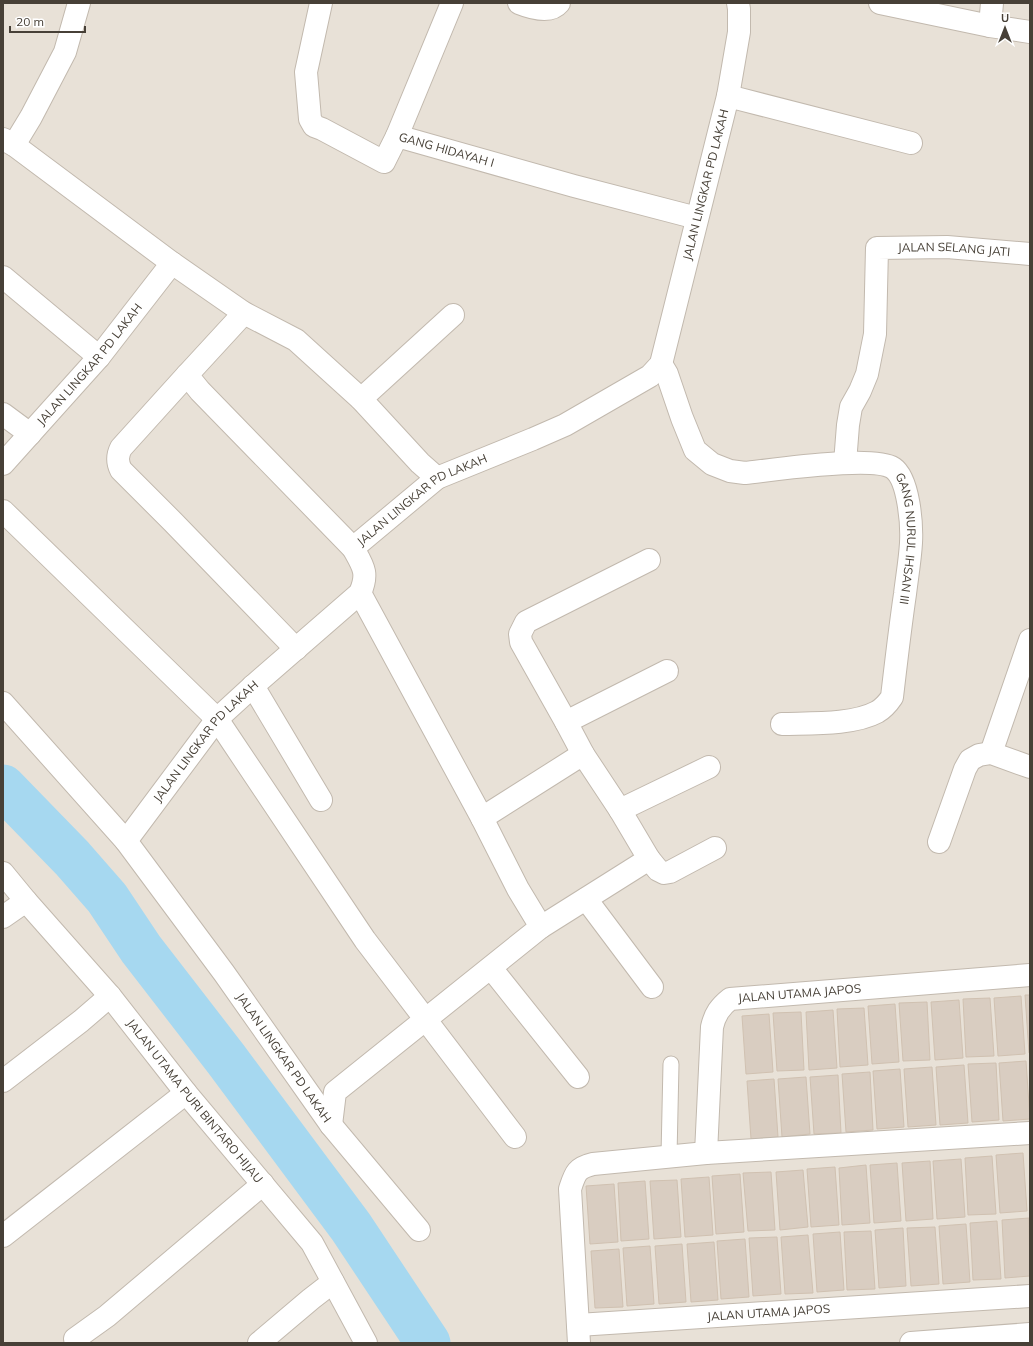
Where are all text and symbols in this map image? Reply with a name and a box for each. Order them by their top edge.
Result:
scale bar [10,8,85,34]
north arrow [985,8,1025,48]
text: U [1001,11,1009,25]
text: 20 m [16,14,44,29]
street label: JALAN LINGKAR PD LAKAH [679,108,731,262]
street label: GANG HIDAYAH I [397,129,496,170]
street label: JALAN SELANG JATI [898,239,1011,259]
street label: JALAN LINGKAR PD LAKAH [33,300,145,428]
street label: JALAN LINGKAR PD LAKAH [354,451,489,549]
street label: GANG NURUL IHSAN III [892,470,919,606]
street label: JALAN LINGKAR PD LAKAH [150,677,261,805]
street label: JALAN UTAMA JAPOS [737,981,862,1005]
street label: JALAN LINGKAR PD LAKAH [233,990,335,1125]
street label: JALAN UTAMA PURI BINTARO HIJAU [124,1016,266,1186]
street label: JALAN UTAMA JAPOS [706,1301,831,1324]

